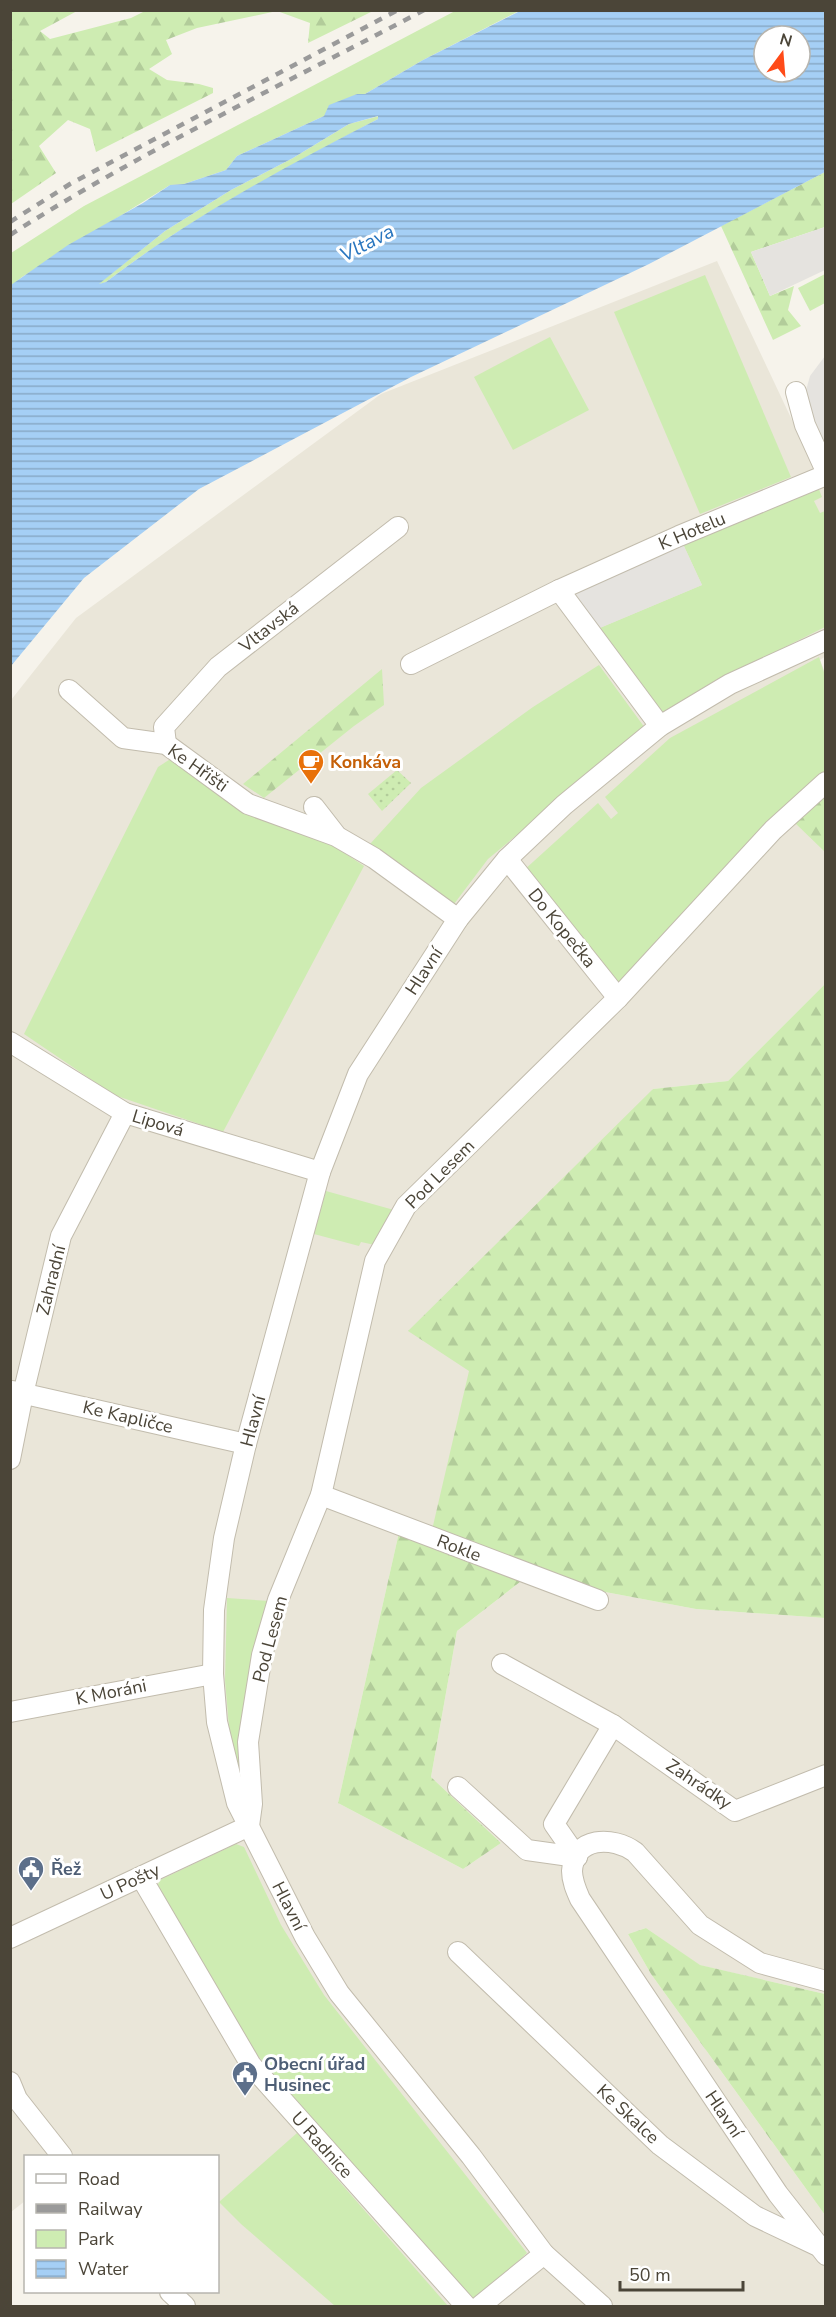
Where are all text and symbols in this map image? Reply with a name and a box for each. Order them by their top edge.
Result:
north arrow [752,24,812,84]
text: N [777,28,795,53]
water label: Vltava [335,218,399,268]
street label: K Hotelu [655,506,729,556]
street label: Vltavská [233,596,304,658]
street label: Ke Hřišti [163,738,233,798]
cafe icon: Konkáva [296,747,326,785]
place label: Konkáva [330,750,401,774]
street label: Do Kopečka [522,883,602,973]
street label: Hlavní [400,942,449,999]
street label: Lipová [129,1104,187,1142]
street label: Pod Lesem [400,1134,480,1214]
street label: Zahradní [31,1242,71,1317]
street label: Hlavní [235,1392,272,1449]
street label: Ke Kapličce [81,1395,175,1439]
street label: Rokle [433,1529,485,1567]
street label: Pod Lesem [247,1593,293,1685]
street label: K Moráni [74,1673,148,1711]
street label: Zahrádky [661,1753,737,1815]
public building icon: Řež [16,1854,46,1892]
place label: Řež [51,1857,82,1881]
street label: U Pošty [96,1858,164,1906]
street label: Hlavní [266,1877,312,1935]
place label: Obecní úřad Husinec [264,2052,365,2097]
public building icon: Obecní úřad Husinec [230,2059,260,2097]
street label: Ke Skalce [591,2079,665,2149]
street label: Hlavní [699,2086,749,2143]
street label: U Radnice [286,2107,358,2183]
legend [24,2155,219,2293]
text: Road [78,2167,120,2191]
text: Railway [78,2197,143,2221]
text: Park [78,2227,115,2251]
scale bar [620,2254,743,2292]
text: Water [78,2257,129,2281]
text: 50 m [629,2263,671,2287]

